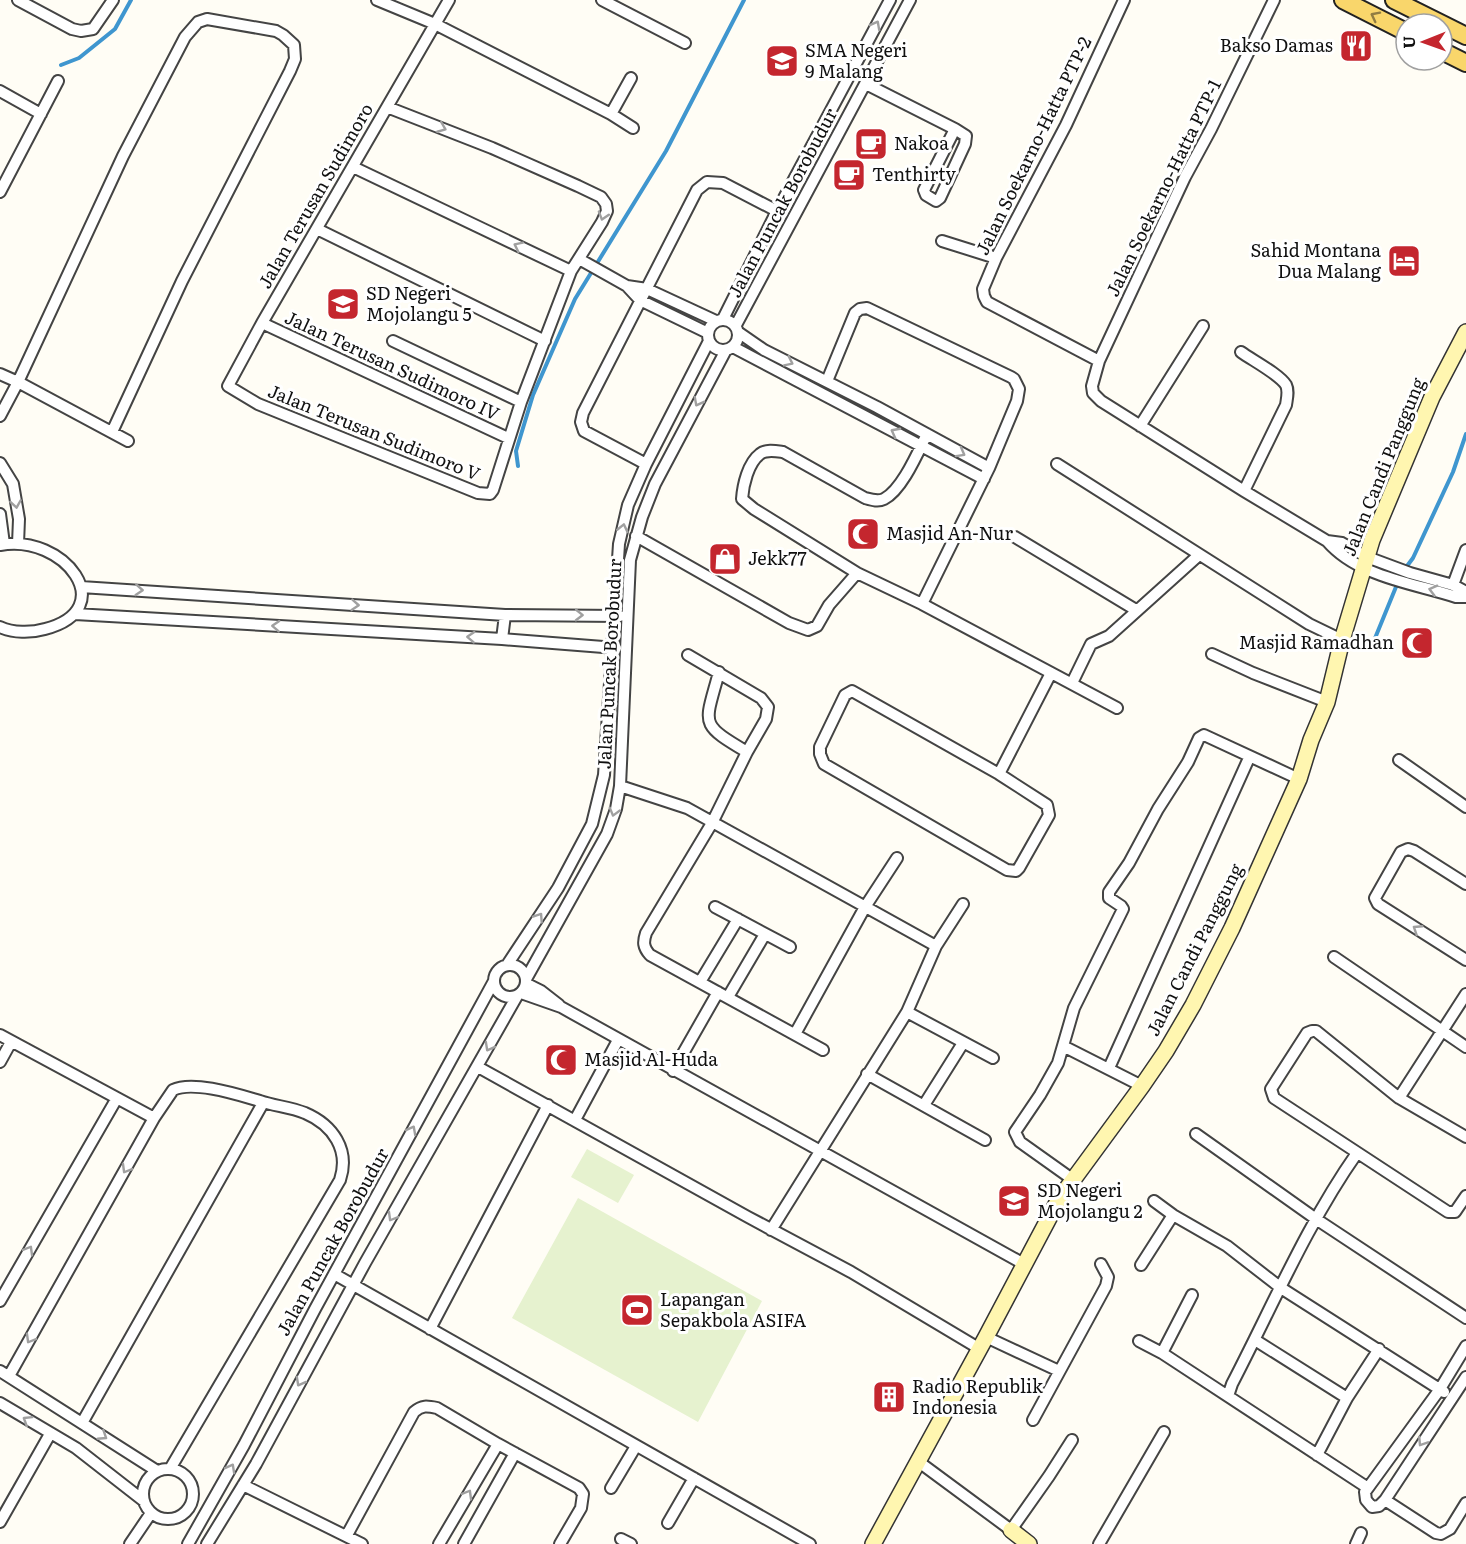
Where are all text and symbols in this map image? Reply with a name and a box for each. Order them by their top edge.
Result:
one-way arrow [1370,12,1381,23]
north arrow [1394,12,1454,72]
one-way arrow [869,21,880,31]
restaurant icon: Bakso Damas [1338,28,1374,64]
place label: Bakso Damas [1220,31,1333,58]
street label: Jalan Soekarno-Hatta PTP-2 [968,32,1097,259]
text: U [1396,35,1420,49]
place label: SMA Negeri 9 Malang [805,36,907,84]
school or university icon: SMA Negeri 9 Malang [764,43,800,79]
street label: Jalan Soekarno-Hatta PTP-1 [1098,74,1227,301]
street label: Jalan Terusan Sudimoro [251,98,379,293]
street label: Jalan Puncak Borobudur [720,102,843,302]
one-way arrow [436,121,447,133]
cafe icon: Nakoa [853,126,889,162]
place label: Nakoa [894,129,949,156]
cafe icon: Tenthirty [831,157,867,193]
place label: Tenthirty [872,160,956,187]
one-way arrow [598,210,610,221]
place label: Sahid Montana Dua Malang [1251,236,1382,284]
one-way arrow [513,241,524,253]
hotel icon: Sahid Montana Dua Malang [1386,243,1422,279]
place label: SD Negeri Mojolangu 5 [366,279,472,327]
school or university icon: SD Negeri Mojolangu 5 [325,286,361,322]
street label: Jalan Terusan Sudimoro IV [281,303,504,426]
one-way arrow [782,355,793,367]
street label: Jalan Candi Panggung [1334,372,1431,560]
street label: Jalan Terusan Sudimoro V [264,377,485,487]
one-way arrow [694,395,706,406]
one-way arrow [891,428,901,439]
one-way arrow [955,446,965,457]
one-way arrow [10,500,22,509]
mosque icon: Masjid An-Nur [845,516,881,552]
place label: Masjid An-Nur [886,519,1013,546]
one-way arrow [615,523,628,533]
shop icon: Jekk77 [707,541,743,577]
place label: Jekk77 [748,544,807,571]
street label: Jalan Puncak Borobudur [590,557,628,770]
one-way arrow [135,584,144,597]
one-way arrow [1428,585,1439,597]
one-way arrow [350,598,359,611]
one-way arrow [575,609,584,621]
one-way arrow [272,619,281,632]
mosque icon: Masjid Ramadhan [1399,625,1435,661]
place label: Masjid Ramadhan [1239,628,1394,655]
one-way arrow [466,631,475,644]
one-way arrow [609,806,621,817]
street label: Jalan Candi Panggung [1138,858,1249,1040]
one-way arrow [532,912,543,923]
one-way arrow [1413,924,1423,936]
one-way arrow [484,1041,496,1052]
mosque icon: Masjid Al-Huda [543,1042,579,1078]
place label: Masjid Al-Huda [584,1045,718,1072]
one-way arrow [405,1125,416,1136]
street label: Jalan Puncak Borobudur [269,1142,395,1340]
one-way arrow [121,1163,133,1173]
place label: SD Negeri Mojolangu 2 [1037,1176,1143,1224]
school or university icon: SD Negeri Mojolangu 2 [996,1183,1032,1219]
one-way arrow [388,1211,399,1221]
one-way arrow [22,1246,33,1256]
place label: Lapangan Sepakbola ASIFA [660,1285,806,1333]
sports icon: Lapangan Sepakbola ASIFA [619,1292,655,1328]
one-way arrow [25,1333,37,1343]
place label: Radio Republik Indonesia [912,1372,1044,1420]
one-way arrow [296,1376,308,1386]
building icon: Radio Republik Indonesia [871,1379,907,1415]
one-way arrow [23,1417,34,1428]
one-way arrow [96,1429,107,1440]
one-way arrow [1418,1436,1429,1447]
one-way arrow [224,1464,235,1474]
one-way arrow [461,1490,473,1500]

